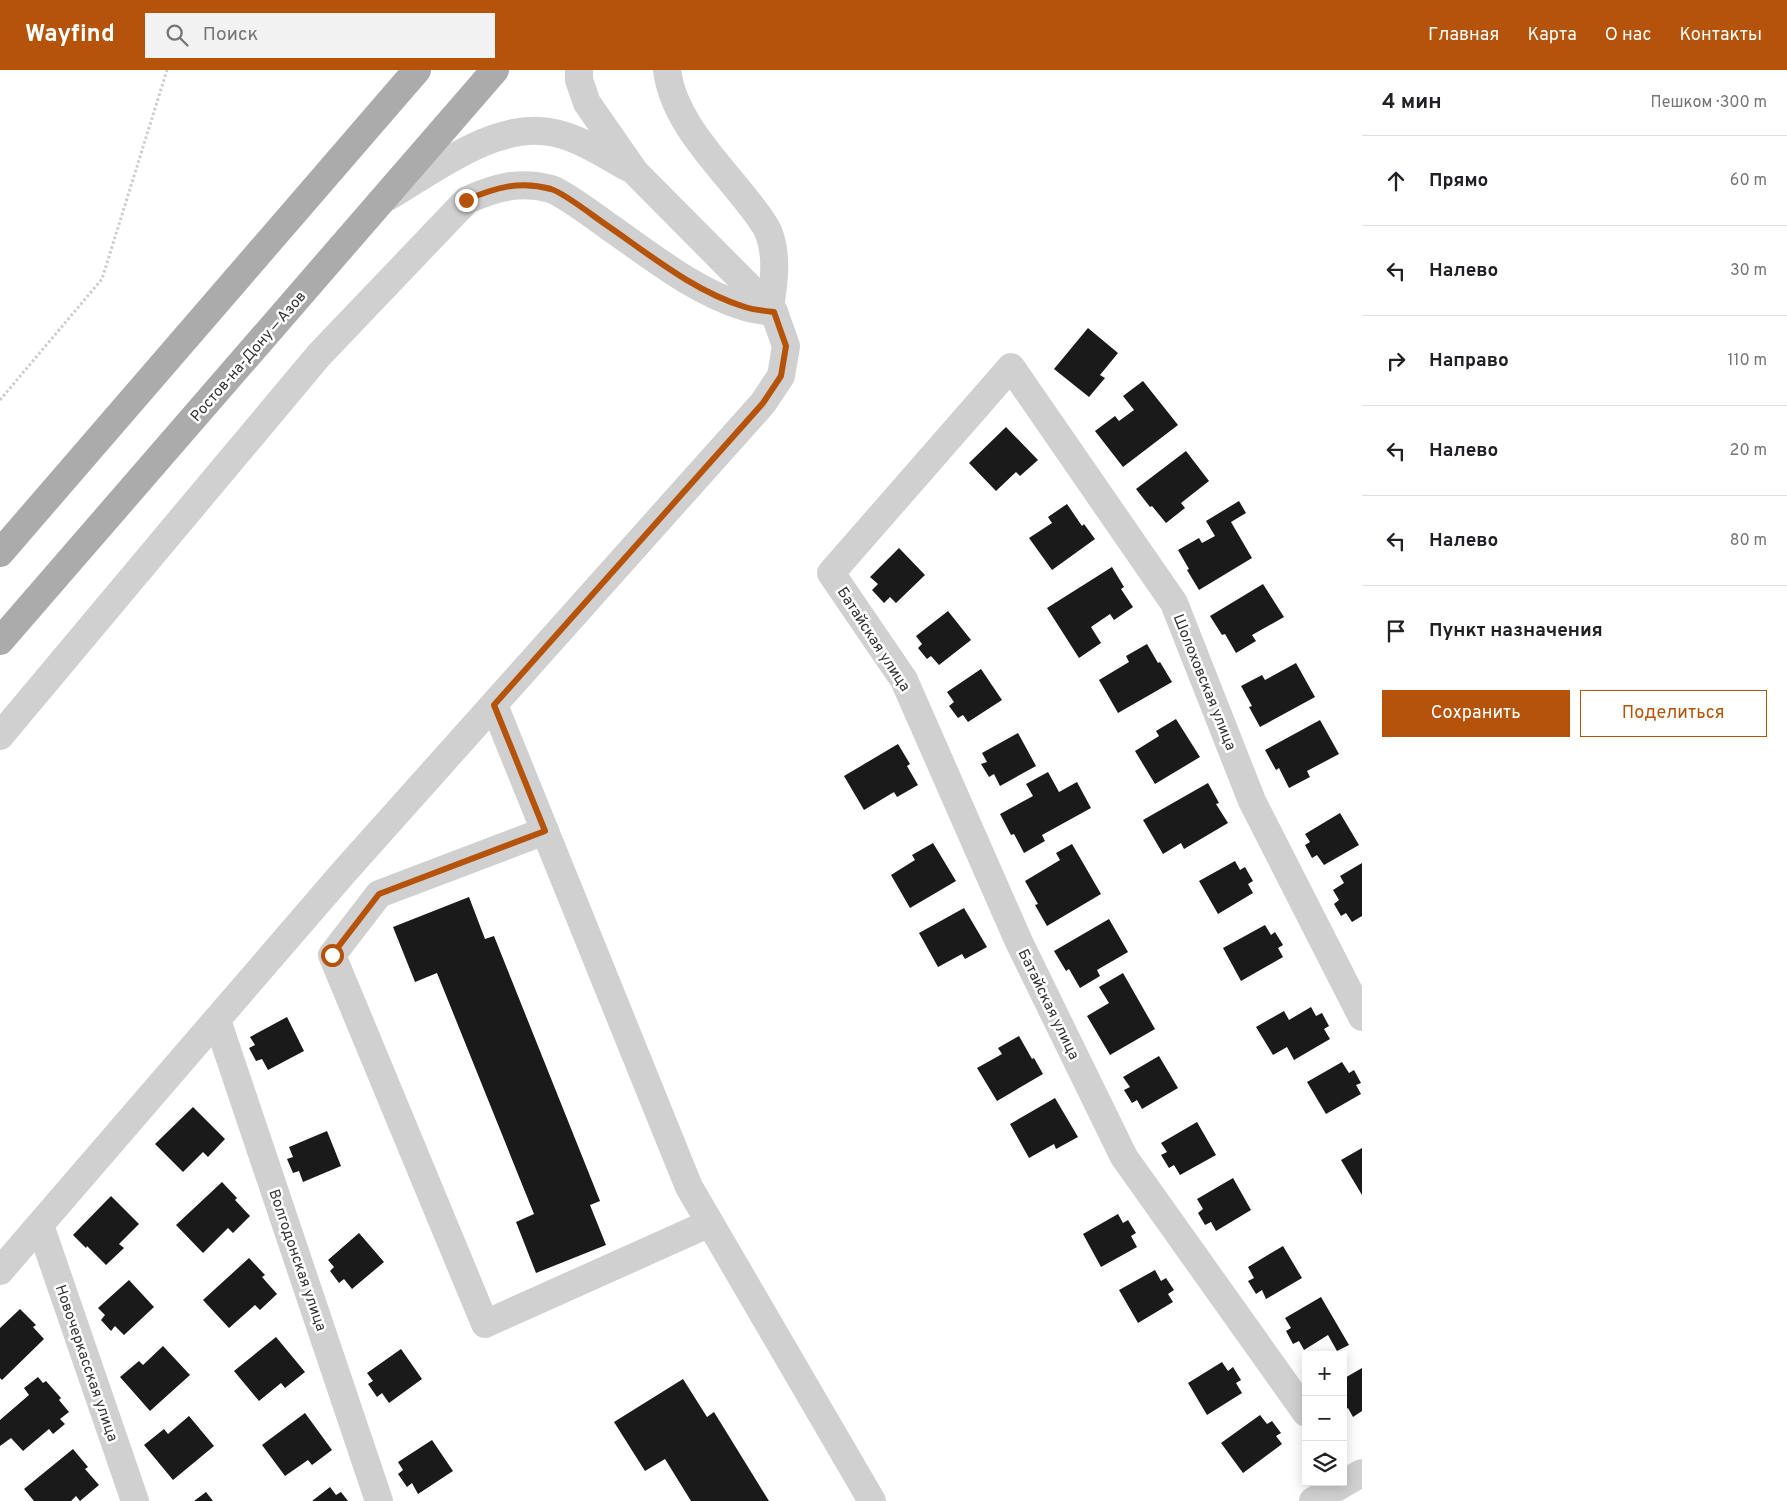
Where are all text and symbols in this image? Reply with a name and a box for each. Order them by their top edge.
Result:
search box [145,13,495,58]
text: Wayfind [25,20,115,50]
icon: search [163,21,191,49]
text: Поиск [203,23,258,47]
text: Главная [1428,24,1499,47]
text: Карта [1527,24,1577,47]
text: О нас [1605,24,1651,47]
text: Контакты [1679,24,1762,47]
text: 4 мин [1382,89,1442,116]
text: Пешком · 300 m [1651,93,1767,113]
icon: ahead [1382,167,1410,195]
text: Прямо [1429,169,1488,193]
text: 60 m [1730,171,1767,191]
route end [455,189,478,212]
icon: left [1382,257,1410,285]
text: Налево [1429,259,1498,283]
text: 30 m [1730,261,1767,281]
street label: Ростов-на-Дону — Азов [187,288,311,426]
icon: right [1382,347,1410,375]
text: Направо [1429,349,1509,373]
text: 110 m [1727,351,1767,371]
icon: left [1382,437,1410,465]
text: Налево [1429,439,1498,463]
text: 20 m [1730,441,1767,461]
icon: left [1382,527,1410,555]
text: Налево [1429,529,1498,553]
text: 80 m [1730,531,1767,551]
street label: Батайская улица [832,584,914,696]
street label: Шолоховская улица [1168,612,1240,753]
icon: arrive [1382,617,1410,645]
text: Пункт назначения [1429,619,1603,643]
button: Сохранить [1382,690,1570,737]
button: Поделиться [1580,690,1767,737]
route start [321,944,344,967]
street label: Батайская улица [1013,946,1083,1063]
street label: Волгодонская улица [263,1187,330,1334]
street label: Новочеркасская улица [50,1283,121,1444]
map controls [1302,1351,1347,1486]
button: + [1302,1351,1347,1396]
button: − [1302,1396,1347,1441]
button: layers [1302,1441,1347,1486]

